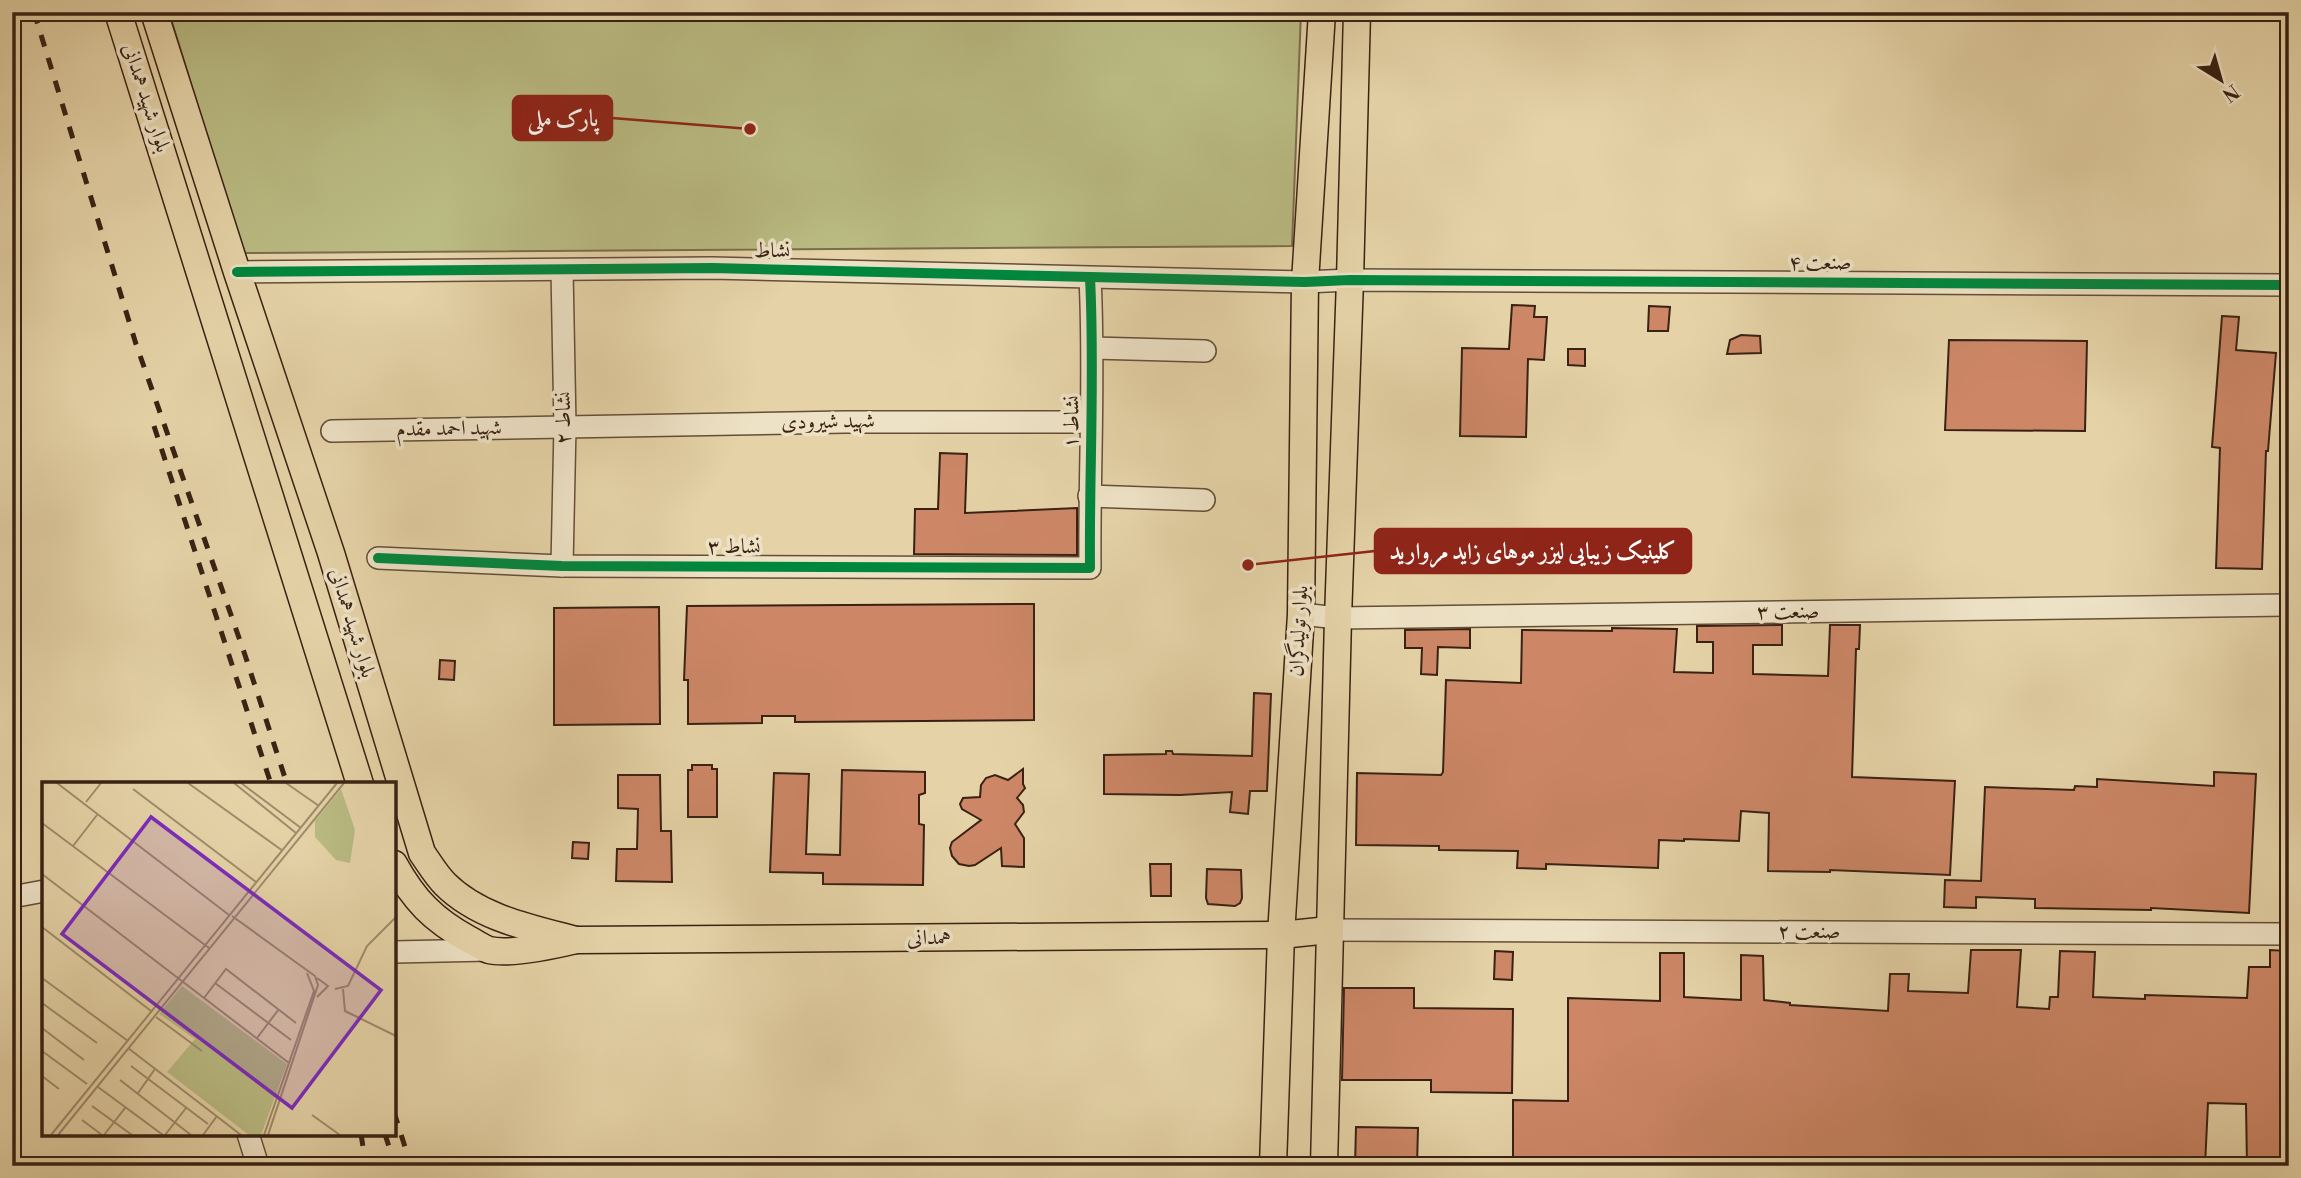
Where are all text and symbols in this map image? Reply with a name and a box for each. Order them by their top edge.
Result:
street label: بلوار شهید همدانی [116,40,176,156]
north arrow [2186,46,2256,116]
text: N [2217,79,2244,107]
callout: پارک ملی [513,96,612,140]
text: پارک ملی [526,105,600,136]
street label: نشاط [754,238,790,264]
street label: صنعت ۴ [1789,250,1851,276]
street label: نشاط ۲ [551,392,577,445]
street label: نشاط ۱ [1058,395,1086,449]
street label: شهید شیرودی [781,408,875,436]
street label: شهید احمد مقدم [396,415,502,447]
callout: کلینیک زیبایی لیزر موهای زاید مروارید [1375,529,1691,573]
street label: نشاط ۳ [708,534,761,560]
text: کلینیک زیبایی لیزر موهای زاید مروارید [1389,538,1677,568]
street label: بلوار شهید همدانی [323,565,381,681]
street label: بلوار تولیدگران [1282,585,1314,677]
street label: صنعت ۳ [1756,598,1820,626]
inset map [42,782,396,1136]
street label: صنعت ۲ [1778,919,1840,945]
street label: همدانی [907,925,951,951]

